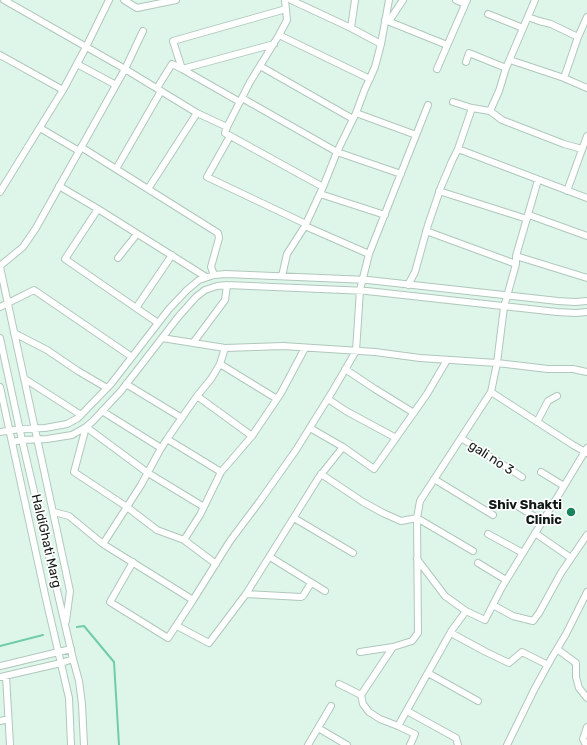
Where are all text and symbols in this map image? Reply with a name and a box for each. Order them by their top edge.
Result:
street label: gali no 3 [465,438,517,478]
street label: HaldiGhati Marg [28,493,64,589]
place label: Shiv Shakti Clinic [489,497,562,528]
marker: Shiv Shakti Clinic [565,506,577,518]

